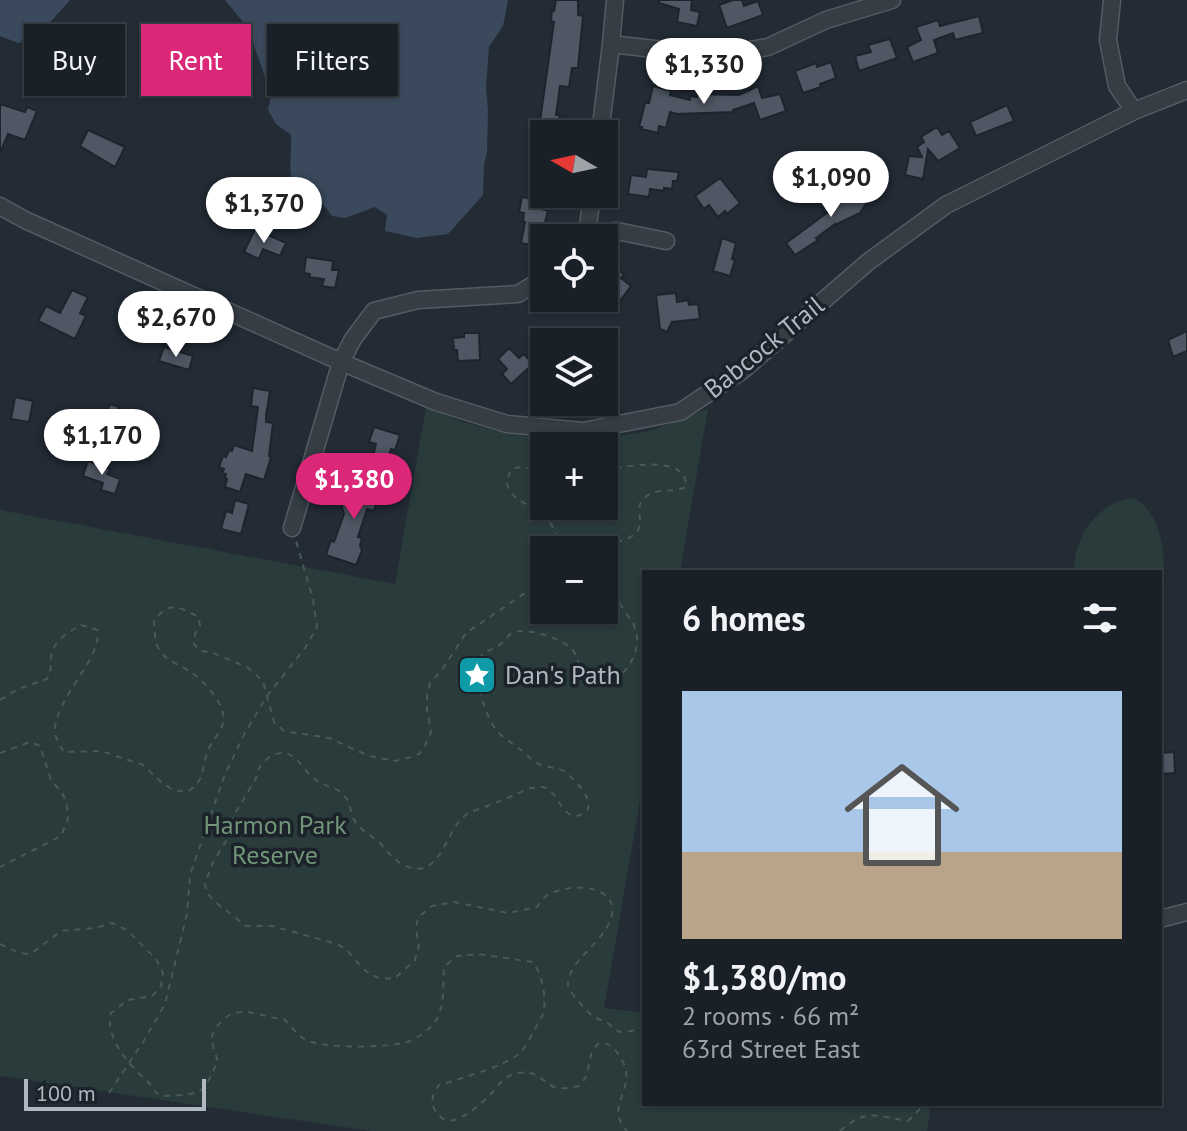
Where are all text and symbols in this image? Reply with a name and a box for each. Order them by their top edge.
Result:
chip: Buy [24,24,125,96]
chip: Rent [141,24,251,96]
chip: Filters [267,24,398,96]
pin: $1,330 [639,38,769,106]
text: $1,330 [664,47,744,80]
north arrow [530,120,618,208]
map controls [530,120,618,624]
pin: $1,090 [766,151,896,219]
text: $1,090 [791,160,871,193]
pin: $1,370 [199,177,329,245]
text: $1,370 [224,186,304,219]
button: locate [530,224,618,312]
street label: Babcock Trail [697,288,831,405]
pin: $2,670 [111,291,241,359]
text: $2,670 [136,300,216,333]
button: layers [530,328,618,416]
pin: $1,170 [37,409,167,477]
text: $1,170 [62,418,142,451]
button: + [530,432,618,520]
pin: $1,380 [289,453,419,521]
text: $1,380 [314,462,394,495]
button: − [530,536,618,624]
text: 6 homes [682,596,806,640]
icon: filters [1078,596,1122,640]
place icon: Dan's Path [456,654,498,696]
place label: Dan's Path [505,658,621,691]
icon: home [830,743,974,887]
park label: Harmon Park Reserve [203,808,347,871]
text: $1,380/mo [682,955,846,999]
text: 2 rooms · 66 m² [682,999,859,1032]
text: 63rd Street East [682,1032,860,1065]
scale bar [24,1075,206,1111]
text: 100 m [36,1079,96,1107]

